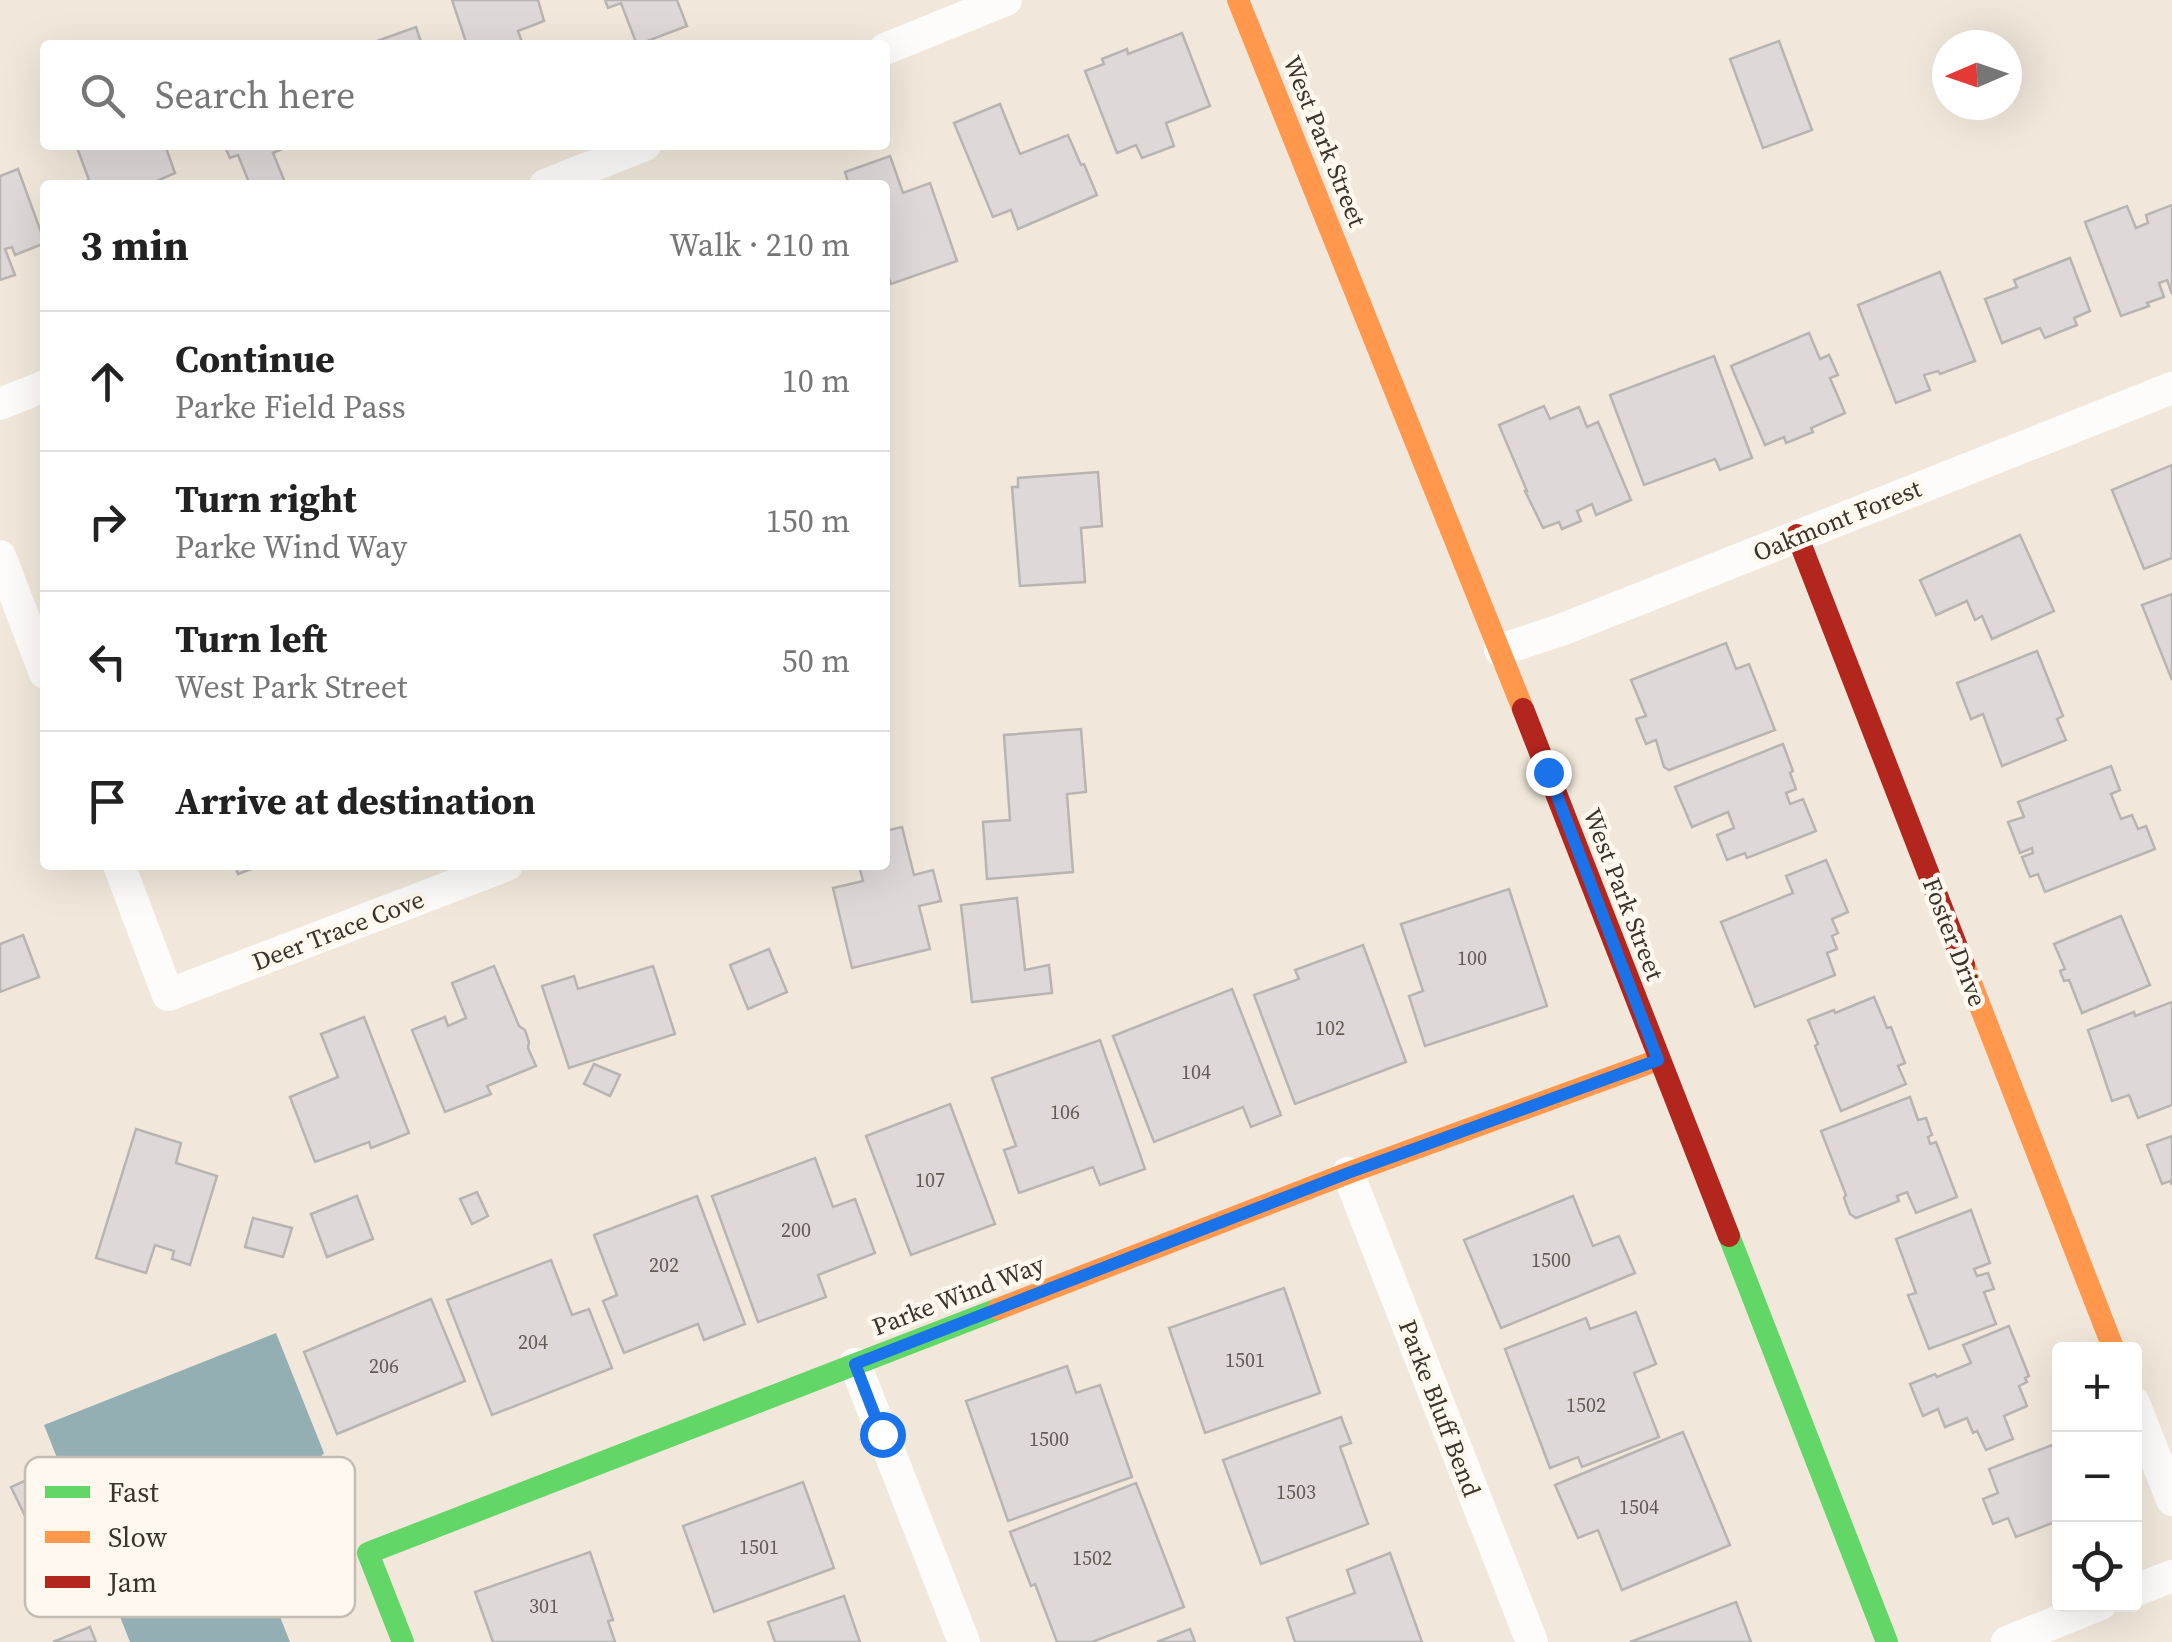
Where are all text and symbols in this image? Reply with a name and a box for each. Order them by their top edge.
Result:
north arrow [1932,30,2022,120]
search box [40,40,890,150]
street label: West Park Street [1275,50,1375,232]
icon: search [75,68,130,123]
text: Search here [155,69,355,121]
text: 3 min [80,216,189,274]
text: Walk · 210 m [669,223,850,267]
text: Continue [175,333,335,385]
icon: ahead [80,354,135,409]
text: 10 m [782,359,850,403]
text: Parke Field Pass [175,385,406,429]
street label: Oakmont Forest [1748,470,1927,569]
text: Turn right [175,473,357,525]
icon: right [80,494,135,549]
text: 150 m [766,499,850,543]
text: Parke Wind Way [175,525,407,569]
text: Turn left [175,613,327,665]
icon: left [80,634,135,689]
text: 50 m [782,639,850,683]
text: West Park Street [175,665,407,709]
route end [1526,750,1572,796]
icon: arrive [80,774,135,829]
text: Arrive at destination [175,775,536,827]
street label: West Park Street [1576,803,1673,986]
street label: Foster Drive [1915,873,1995,1011]
street label: Deer Trace Cove [247,882,429,978]
house number: 100 [1457,944,1487,972]
house number: 102 [1315,1014,1345,1042]
house number: 104 [1181,1058,1211,1086]
house number: 106 [1050,1098,1080,1126]
house number: 107 [915,1166,945,1194]
house number: 200 [781,1216,811,1244]
house number: 1500 [1531,1246,1571,1274]
street label: Parke Wind Way [867,1247,1049,1343]
house number: 202 [649,1251,679,1279]
street label: Parke Bluff Bend [1391,1315,1489,1501]
house number: 204 [518,1328,548,1356]
map controls [2052,1342,2142,1612]
button: + [2052,1342,2142,1432]
house number: 1501 [1225,1346,1265,1374]
house number: 206 [369,1352,399,1380]
house number: 1502 [1566,1391,1606,1419]
route start [860,1412,906,1458]
house number: 1500 [1029,1425,1069,1453]
button: − [2052,1432,2142,1522]
legend [25,1457,355,1617]
text: Fast [108,1473,159,1511]
house number: 1503 [1276,1478,1316,1506]
house number: 1504 [1619,1493,1659,1521]
text: Slow [108,1518,168,1556]
button: locate [2052,1522,2142,1612]
house number: 1501 [739,1533,779,1561]
house number: 1502 [1072,1544,1112,1572]
text: Jam [107,1563,157,1601]
house number: 301 [529,1592,559,1620]

